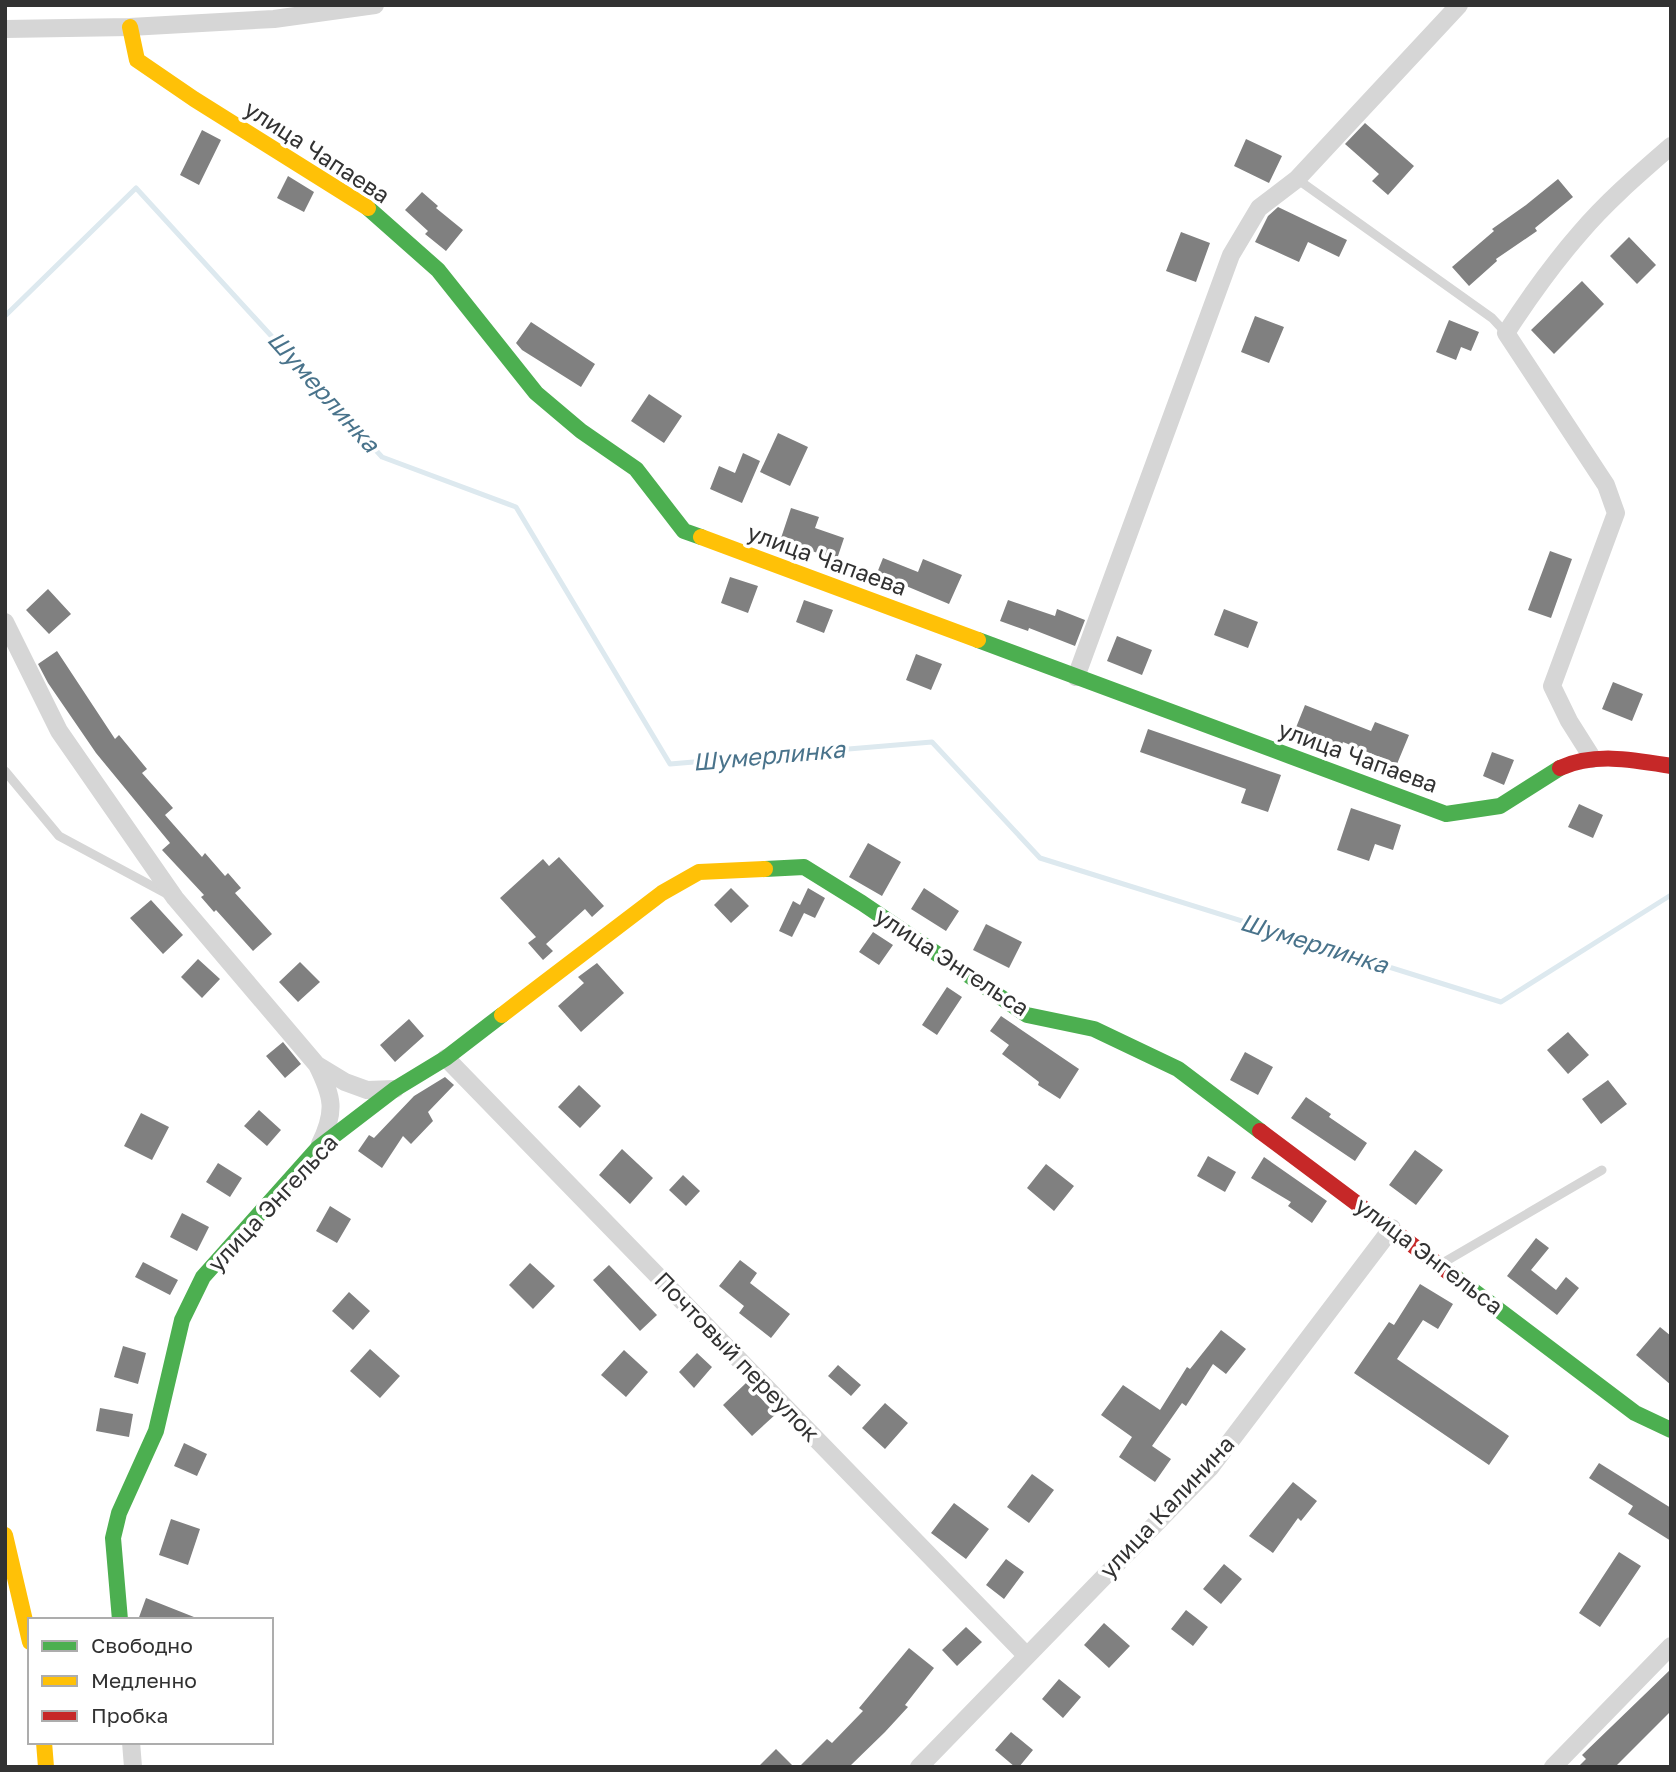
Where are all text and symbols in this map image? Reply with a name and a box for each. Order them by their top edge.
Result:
street label: улица Чапаева [240,94,395,209]
water label: Шумерлинка [261,324,387,459]
street label: улица Чапаева [744,517,911,601]
street label: улица Чапаева [1275,714,1442,798]
water label: Шумерлинка [691,733,848,777]
street label: улица Энгельса [870,901,1035,1021]
water label: Шумерлинка [1237,906,1393,980]
street label: улица Энгельса [201,1128,343,1277]
street label: улица Энгельса [1350,1191,1509,1320]
street label: Почтовый переулок [649,1266,826,1447]
street label: улица Калинина [1093,1429,1239,1583]
legend [28,1618,273,1744]
text: Свободно [91,1632,193,1658]
text: Медленно [91,1667,197,1693]
text: Пробка [91,1702,169,1728]

